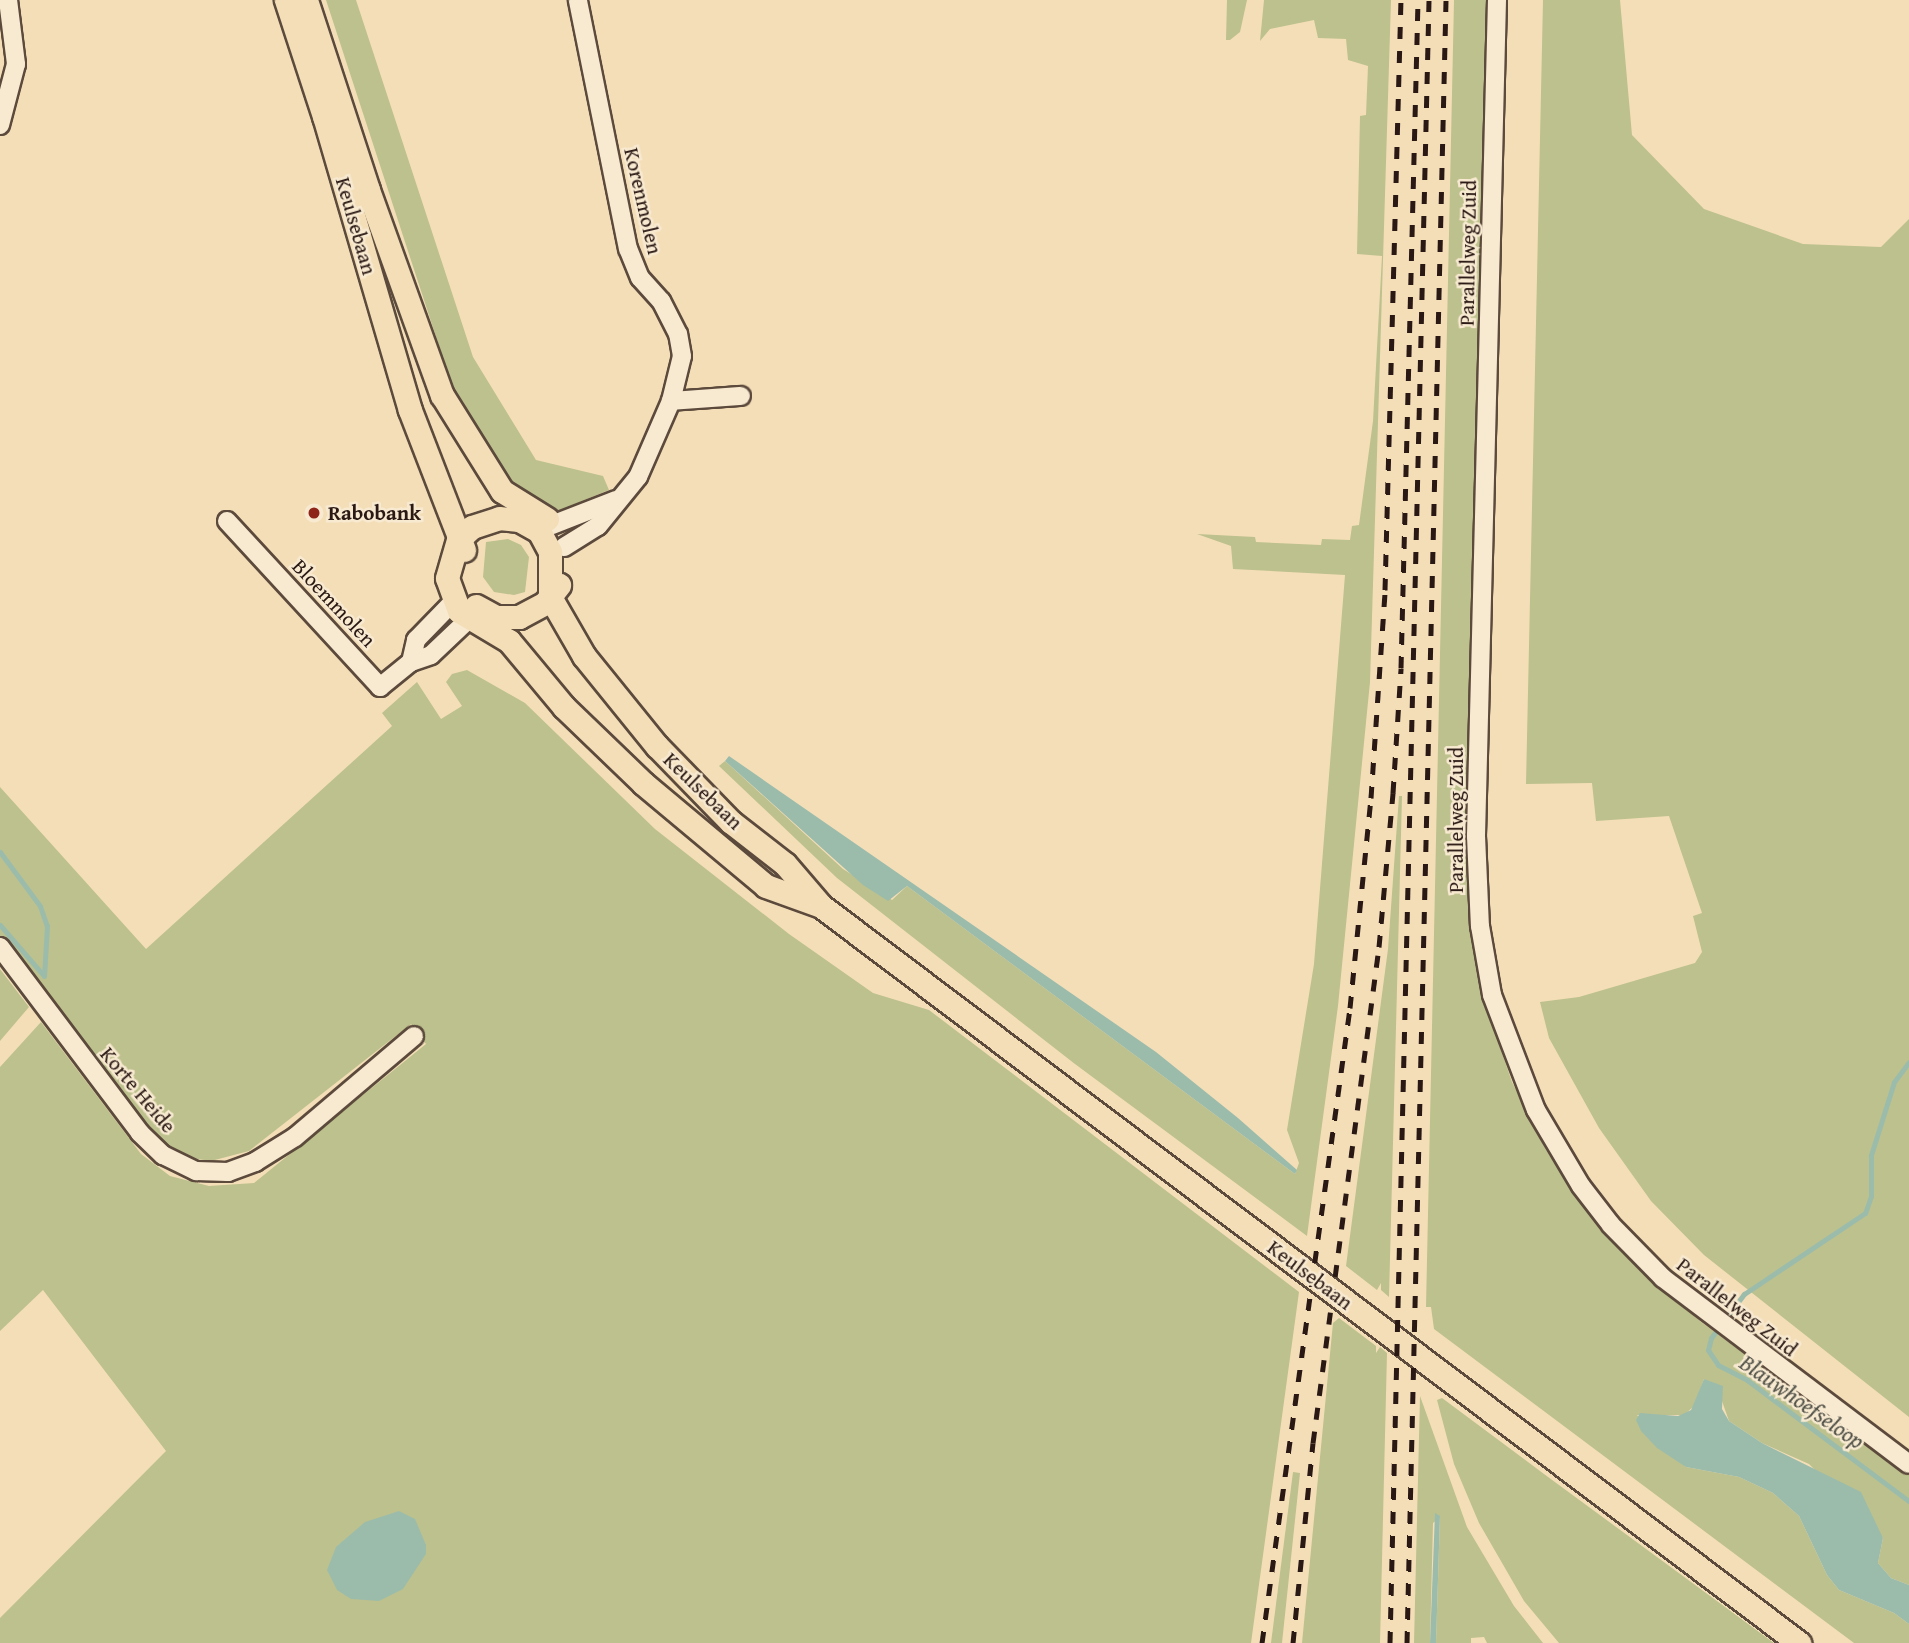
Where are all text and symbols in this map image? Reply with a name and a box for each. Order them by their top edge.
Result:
street label: Korenmolen [619,145,667,257]
street label: Keulsebaan [330,174,382,278]
street label: Parallelweg Zuid [1454,180,1482,326]
place label: Rabobank [328,500,421,526]
marker: Rabobank [306,505,322,521]
street label: Bloemmolen [287,554,381,652]
street label: Keulsebaan [658,747,748,835]
street label: Parallelweg Zuid [1443,747,1469,893]
street label: Korte Heide [95,1042,181,1138]
street label: Keulsebaan [1262,1235,1358,1315]
street label: Parallelweg Zuid [1672,1252,1802,1362]
water label: Blauwhoefseloop [1734,1349,1870,1455]

